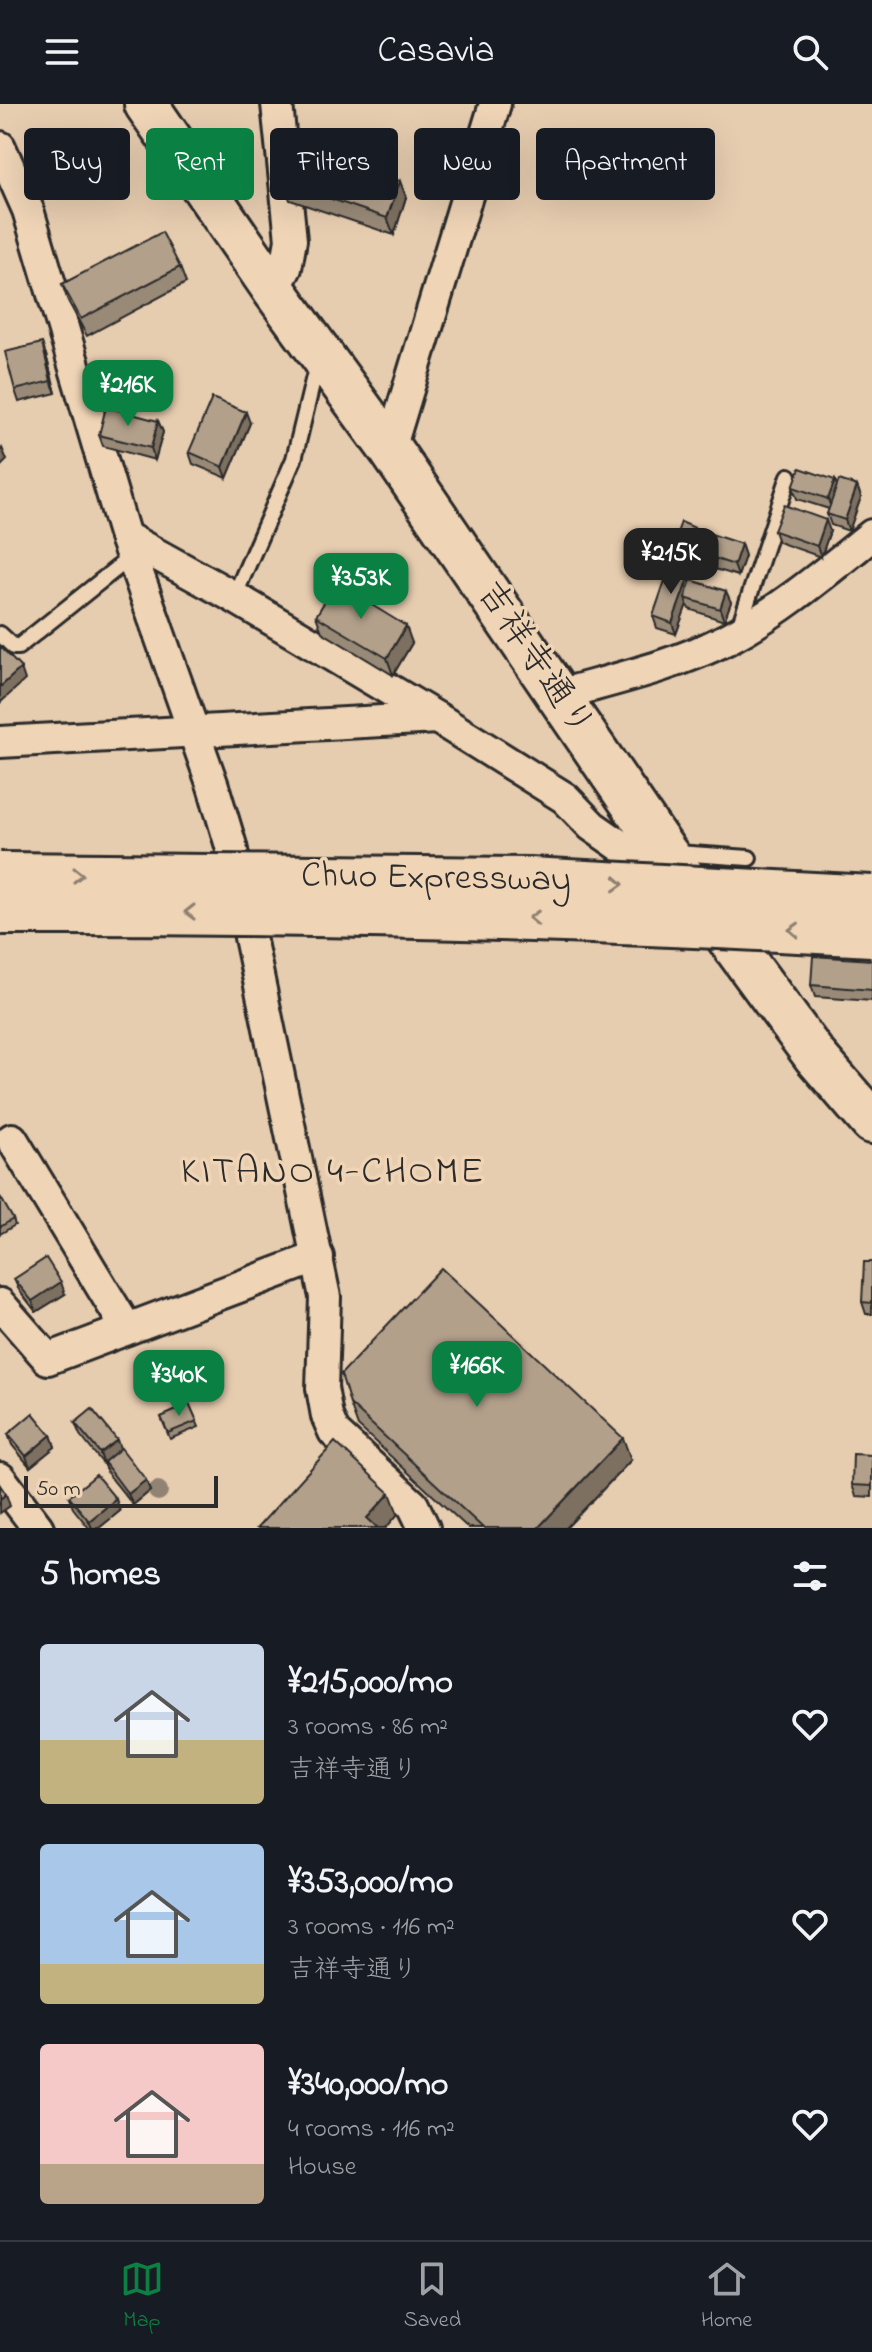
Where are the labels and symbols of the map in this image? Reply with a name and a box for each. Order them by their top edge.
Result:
pin: ¥216K [72,360,184,428]
pin: ¥215K [615,528,727,596]
pin: ¥353K [305,553,417,621]
street label: 吉祥寺通り [462,571,606,749]
street label: Chuo Expressway [301,850,571,908]
one-way arrow [72,866,85,884]
one-way arrow [612,875,625,892]
one-way arrow [183,903,196,920]
one-way arrow [527,910,540,927]
one-way arrow [787,922,800,939]
district label: KITANO 4-CHOME [181,1145,485,1201]
pin: ¥166K [421,1341,533,1409]
pin: ¥340K [123,1350,235,1418]
scale bar [24,1472,218,1508]

